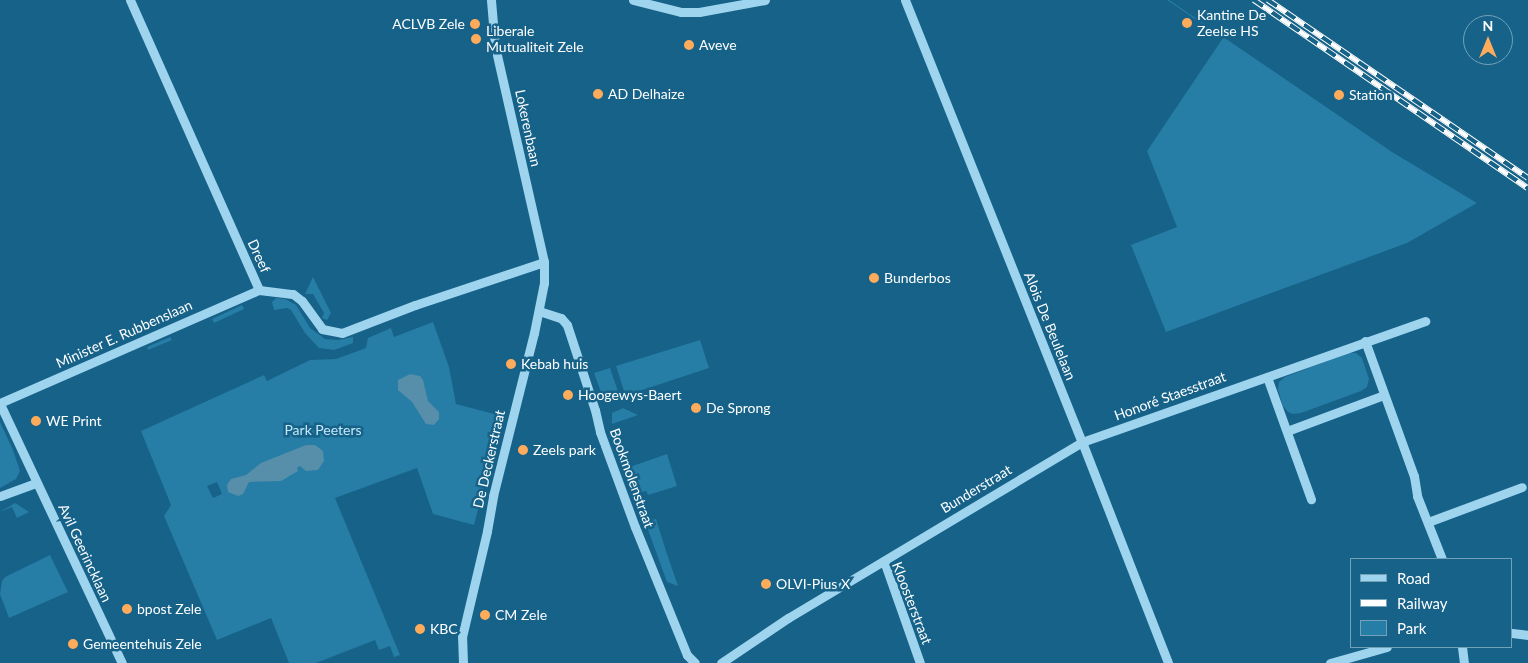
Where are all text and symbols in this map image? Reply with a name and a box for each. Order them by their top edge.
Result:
place label: Kantine De Zeelse HS [1197,7,1266,40]
north arrow [1463,15,1513,65]
place label: ACLVB Zele [392,16,465,32]
marker: Kantine De Zeelse HS [1181,17,1193,29]
text: N [1483,17,1493,34]
marker: ACLVB Zele [469,18,481,30]
place label: Liberale Mutualiteit Zele [486,23,584,56]
marker: Liberale Mutualiteit Zele [470,33,482,45]
place label: Aveve [699,37,737,53]
marker: Aveve [683,39,695,51]
place label: AD Delhaize [608,86,685,102]
place label: Station [1349,87,1393,103]
street label: Lokerenbaan [512,88,544,168]
marker: AD Delhaize [592,88,604,100]
marker: Station [1333,89,1345,101]
street label: Dreef [244,237,274,275]
street label: Alois De Beulelaan [1021,269,1079,383]
place label: Bunderbos [884,270,951,286]
marker: Bunderbos [868,272,880,284]
street label: Minister E. Rubbenslaan [53,296,195,372]
place label: Kebab huis [521,356,588,372]
marker: Kebab huis [505,358,517,370]
street label: Honoré Staesstraat [1112,368,1228,424]
place label: Hoogewys-Baert [578,387,682,403]
marker: Hoogewys-Baert [562,389,574,401]
place label: De Sprong [706,400,771,416]
marker: De Sprong [690,402,702,414]
street label: De Deckerstraat [470,408,508,510]
place label: WE Print [46,413,102,429]
marker: WE Print [30,415,42,427]
park label: Park Peeters [284,422,362,438]
street label: Bookmolenstraat [606,426,658,530]
place label: Zeels park [533,442,596,458]
marker: Zeels park [517,444,529,456]
street label: Bunderstraat [938,461,1014,517]
street label: Avil Geerincklaan [55,501,115,605]
legend [1350,558,1513,648]
street label: Kloosterstraat [889,559,935,647]
text: Road [1397,569,1430,587]
place label: OLVI-Pius X [776,576,850,592]
marker: OLVI-Pius X [760,578,772,590]
text: Railway [1397,594,1448,612]
place label: bpost Zele [137,601,201,617]
marker: bpost Zele [121,603,133,615]
place label: CM Zele [495,607,547,623]
marker: CM Zele [479,609,491,621]
text: Park [1397,619,1426,637]
place label: KBC [430,621,458,637]
marker: KBC [414,623,426,635]
place label: Gemeentehuis Zele [83,636,202,652]
marker: Gemeentehuis Zele [67,638,79,650]

